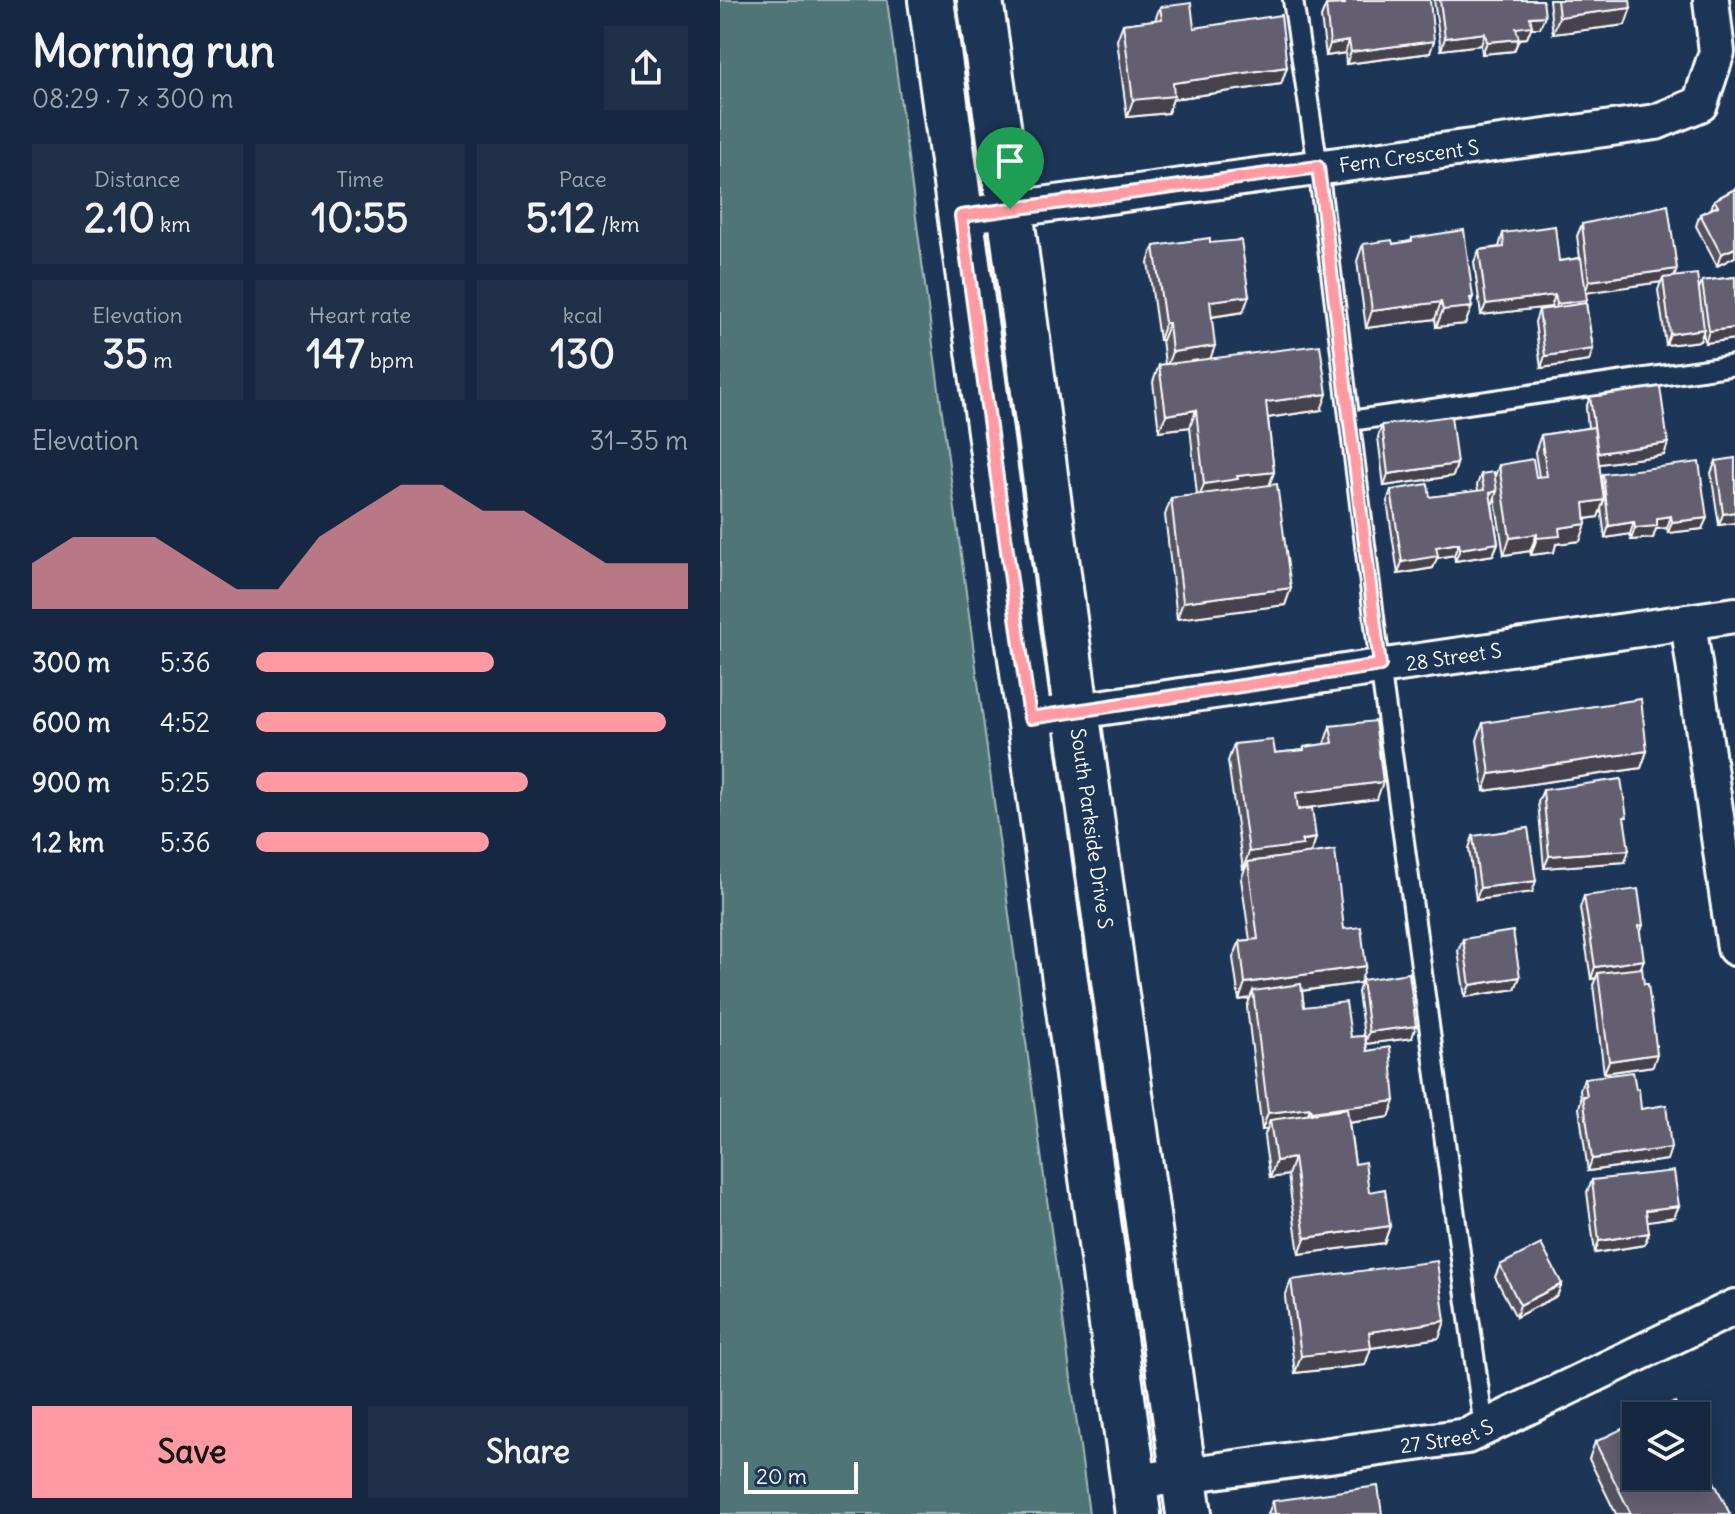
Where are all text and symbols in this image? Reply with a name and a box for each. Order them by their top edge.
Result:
text: Morning run [32,24,275,79]
button: share [604,26,688,110]
text: 08:29 · 7 × 300 m [32,82,234,115]
pin [976,127,1044,209]
street label: Fern Crescent S [1338,134,1480,177]
icon: arrive [988,139,1032,183]
text: Distance [94,165,180,193]
text: Time [336,165,384,193]
text: Pace [559,165,607,193]
text: 2.10 [84,193,155,243]
text: 10:55 [311,193,409,243]
text: 5:12 [526,193,596,243]
text: km [155,210,191,238]
text: /km [596,210,639,238]
text: Elevation [92,301,182,329]
text: Heart rate [309,301,411,329]
text: kcal [563,301,602,329]
text: 35 [102,329,148,379]
text: 147 [306,329,364,379]
text: 130 [550,329,615,379]
text: m [148,346,172,374]
text: bpm [364,346,414,374]
text: Elevation [32,424,139,457]
text: 31–35 m [590,424,688,457]
street label: 28 Street S [1404,637,1503,675]
text: 300 m [32,646,110,679]
text: 5:36 [160,646,211,679]
text: 600 m [32,706,110,739]
text: 4:52 [160,706,210,739]
street label: South Parkside Drive S [1066,726,1119,930]
text: 900 m [32,766,110,799]
text: 5:25 [160,766,210,799]
text: 1.2 km [32,826,104,859]
text: 5:36 [160,826,211,859]
map controls [1622,1402,1710,1490]
button: layers [1622,1402,1710,1490]
button: Save [32,1406,352,1498]
button: Share [368,1406,688,1498]
street label: 27 Street S [1398,1413,1497,1458]
scale bar [744,1458,858,1494]
text: 20 m [756,1462,807,1490]

